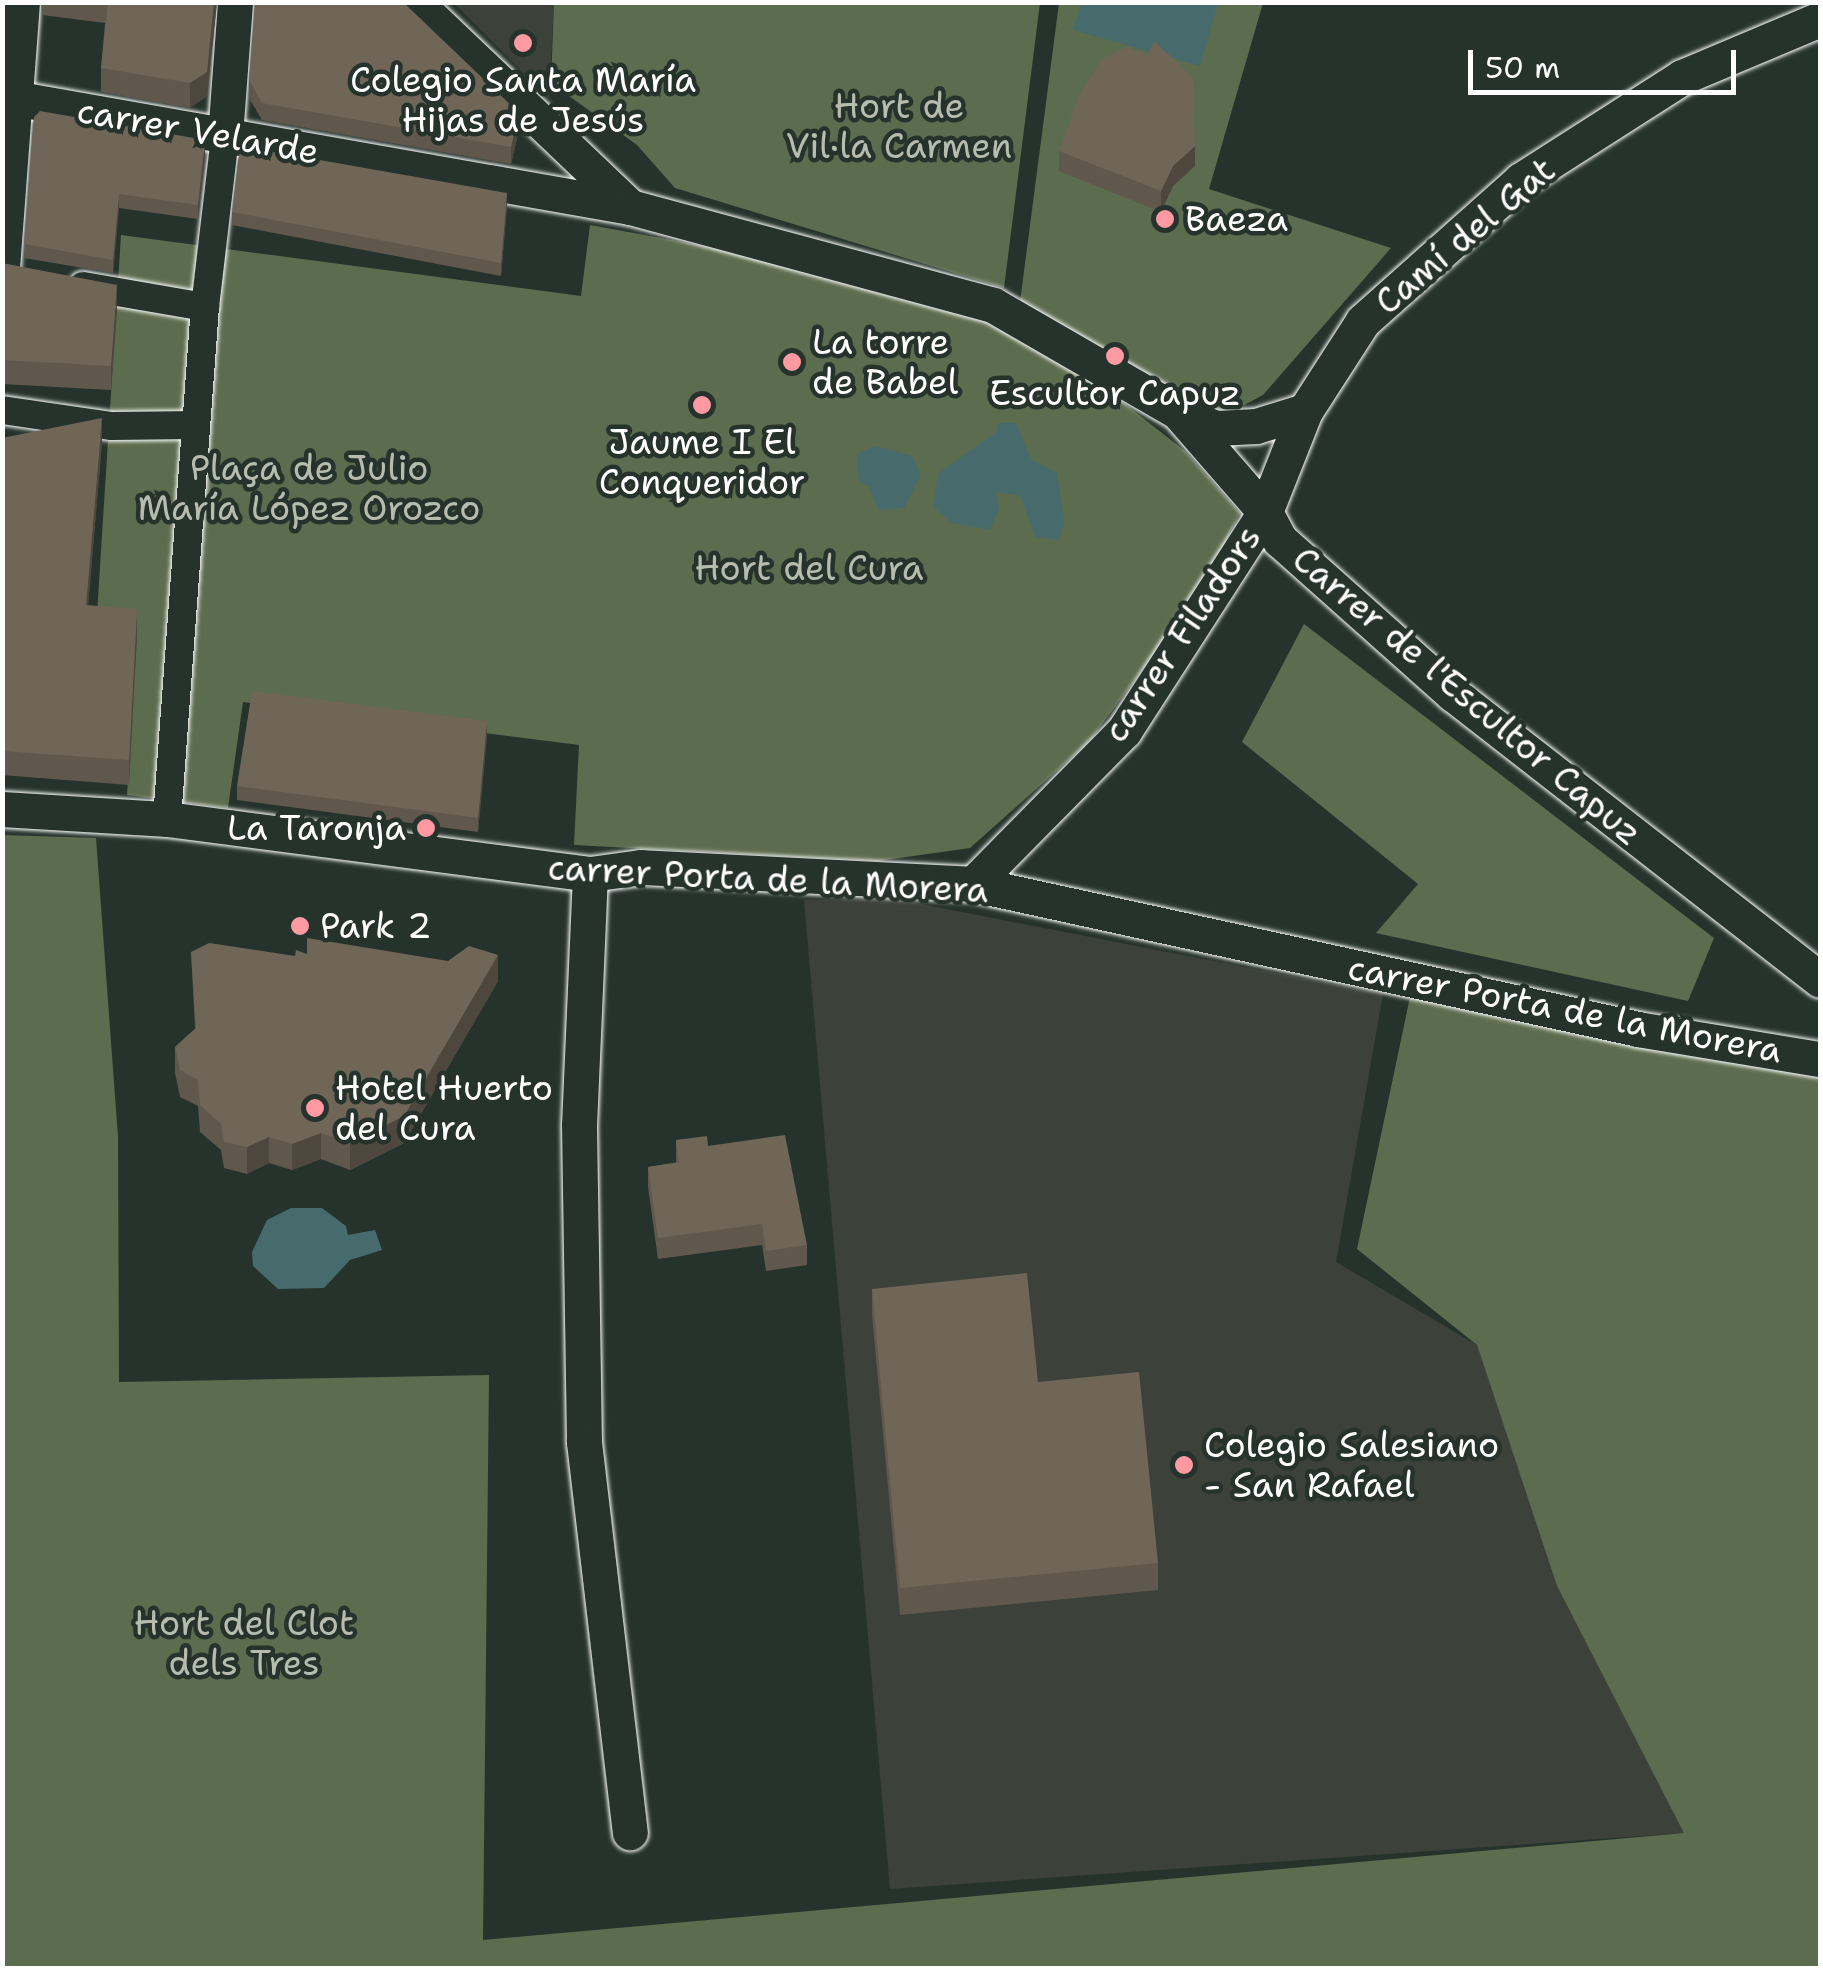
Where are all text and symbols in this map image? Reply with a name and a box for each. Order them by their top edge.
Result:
scale bar [1473,30,1740,92]
marker: Colegio Santa María Hijas de Jesús [512,32,534,54]
text: 50 m [1485,47,1560,88]
place label: Colegio Santa María Hijas de Jesús [350,59,696,141]
park label: Hort de Vil·la Carmen [786,85,1012,167]
street label: carrer Velarde [74,89,322,173]
street label: Camí del Gat [1367,149,1563,323]
place label: Baeza [1185,198,1288,240]
marker: Baeza [1154,208,1176,230]
place label: La torre de Babel [812,321,958,403]
marker: Escultor Capuz [1104,345,1126,367]
marker: La torre de Babel [781,351,803,373]
place label: Escultor Capuz [989,372,1241,414]
marker: Jaume I El Conqueridor [691,394,713,416]
place label: Jaume I El Conqueridor [599,421,805,503]
park label: Plaça de Julio María López Orozco [138,447,480,529]
street label: carrer Filadors [1094,518,1270,750]
street label: Carrer de l'Escultor Capuz [1284,538,1650,854]
park label: Hort del Cura [694,547,924,589]
place label: La Taronja [227,807,406,849]
marker: La Taronja [415,817,437,839]
street label: carrer Porta de la Morera [547,846,989,912]
place label: Park 2 [320,905,432,947]
marker: Park 2 [289,915,311,937]
street label: carrer Porta de la Morera [1345,946,1785,1072]
place label: Hotel Huerto del Cura [335,1067,553,1149]
marker: Hotel Huerto del Cura [304,1097,326,1119]
place label: Colegio Salesiano - San Rafael [1204,1424,1499,1506]
marker: Colegio Salesiano - San Rafael [1173,1454,1195,1476]
park label: Hort del Clot dels Tres [134,1602,354,1684]

